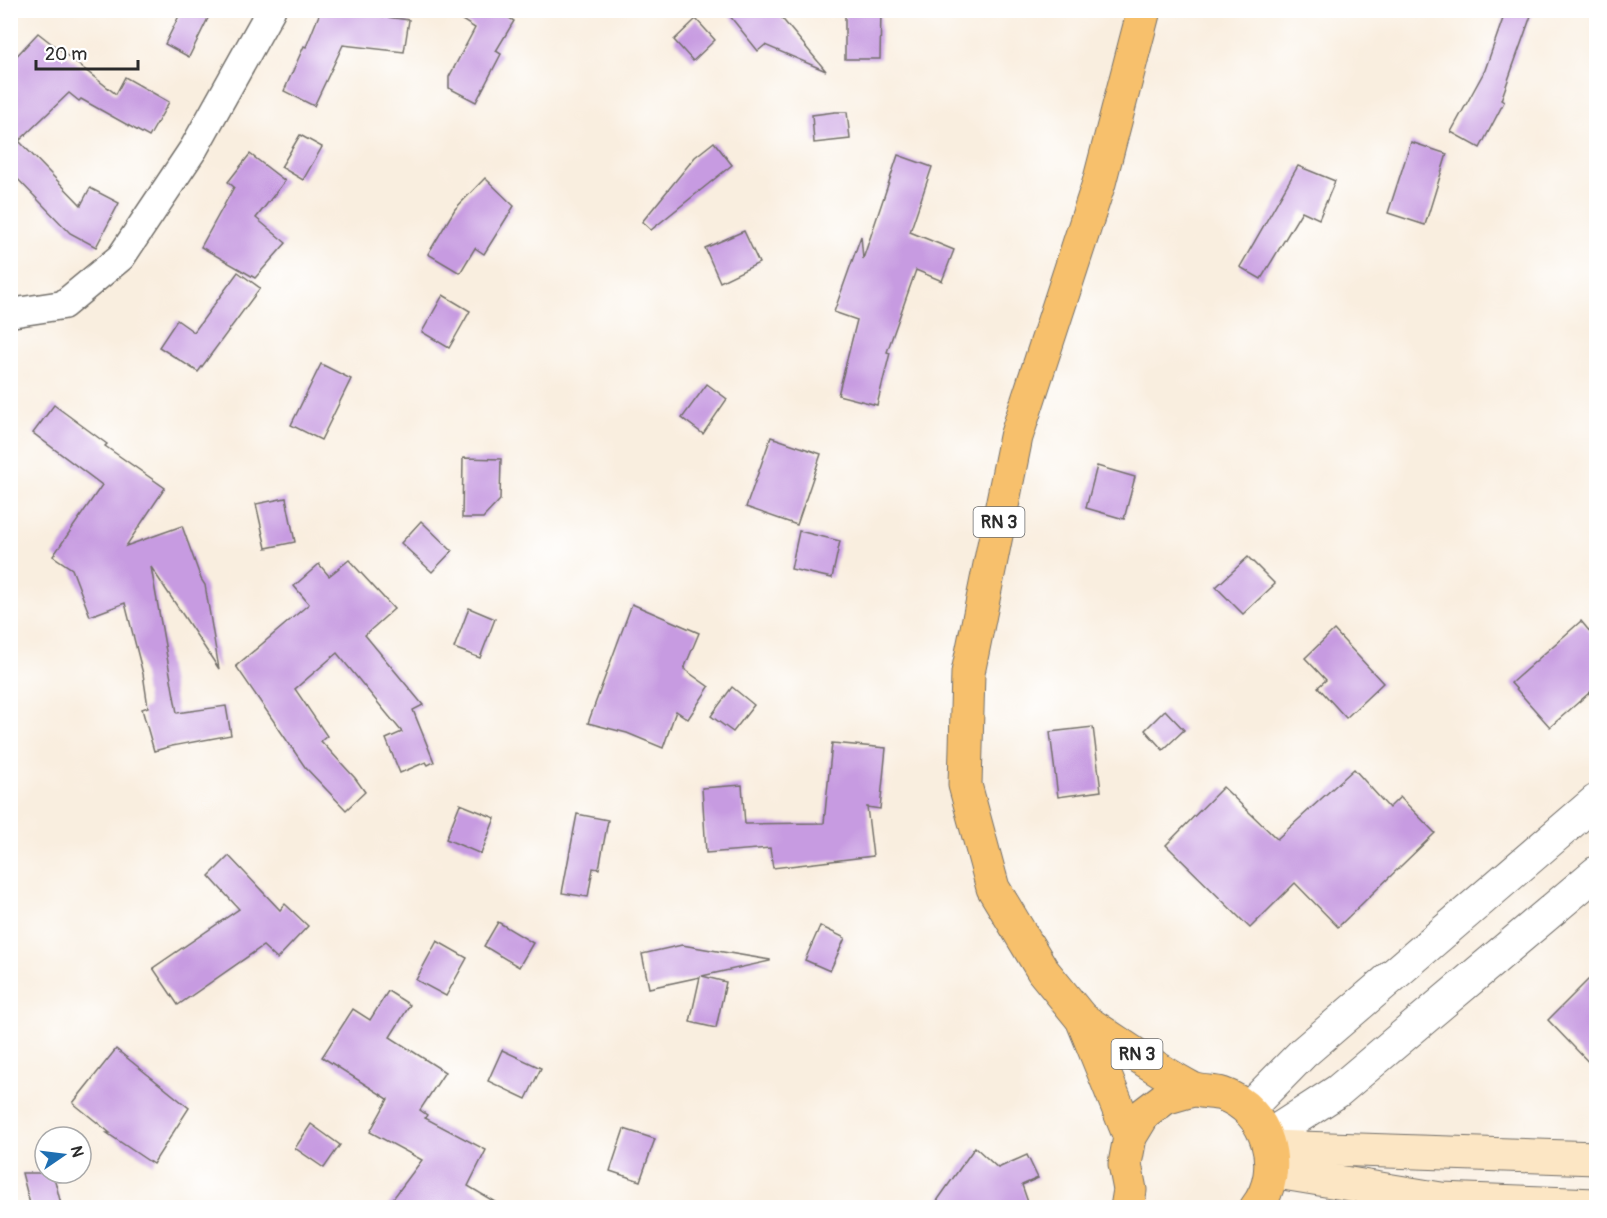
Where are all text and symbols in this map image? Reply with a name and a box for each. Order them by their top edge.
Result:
scale bar [36,33,138,71]
text: 20 m [45,43,87,66]
road number: RN 3 [974,507,1024,537]
road number: RN 3 [1112,1039,1162,1069]
north arrow [33,1125,93,1185]
text: N [66,1144,88,1159]

